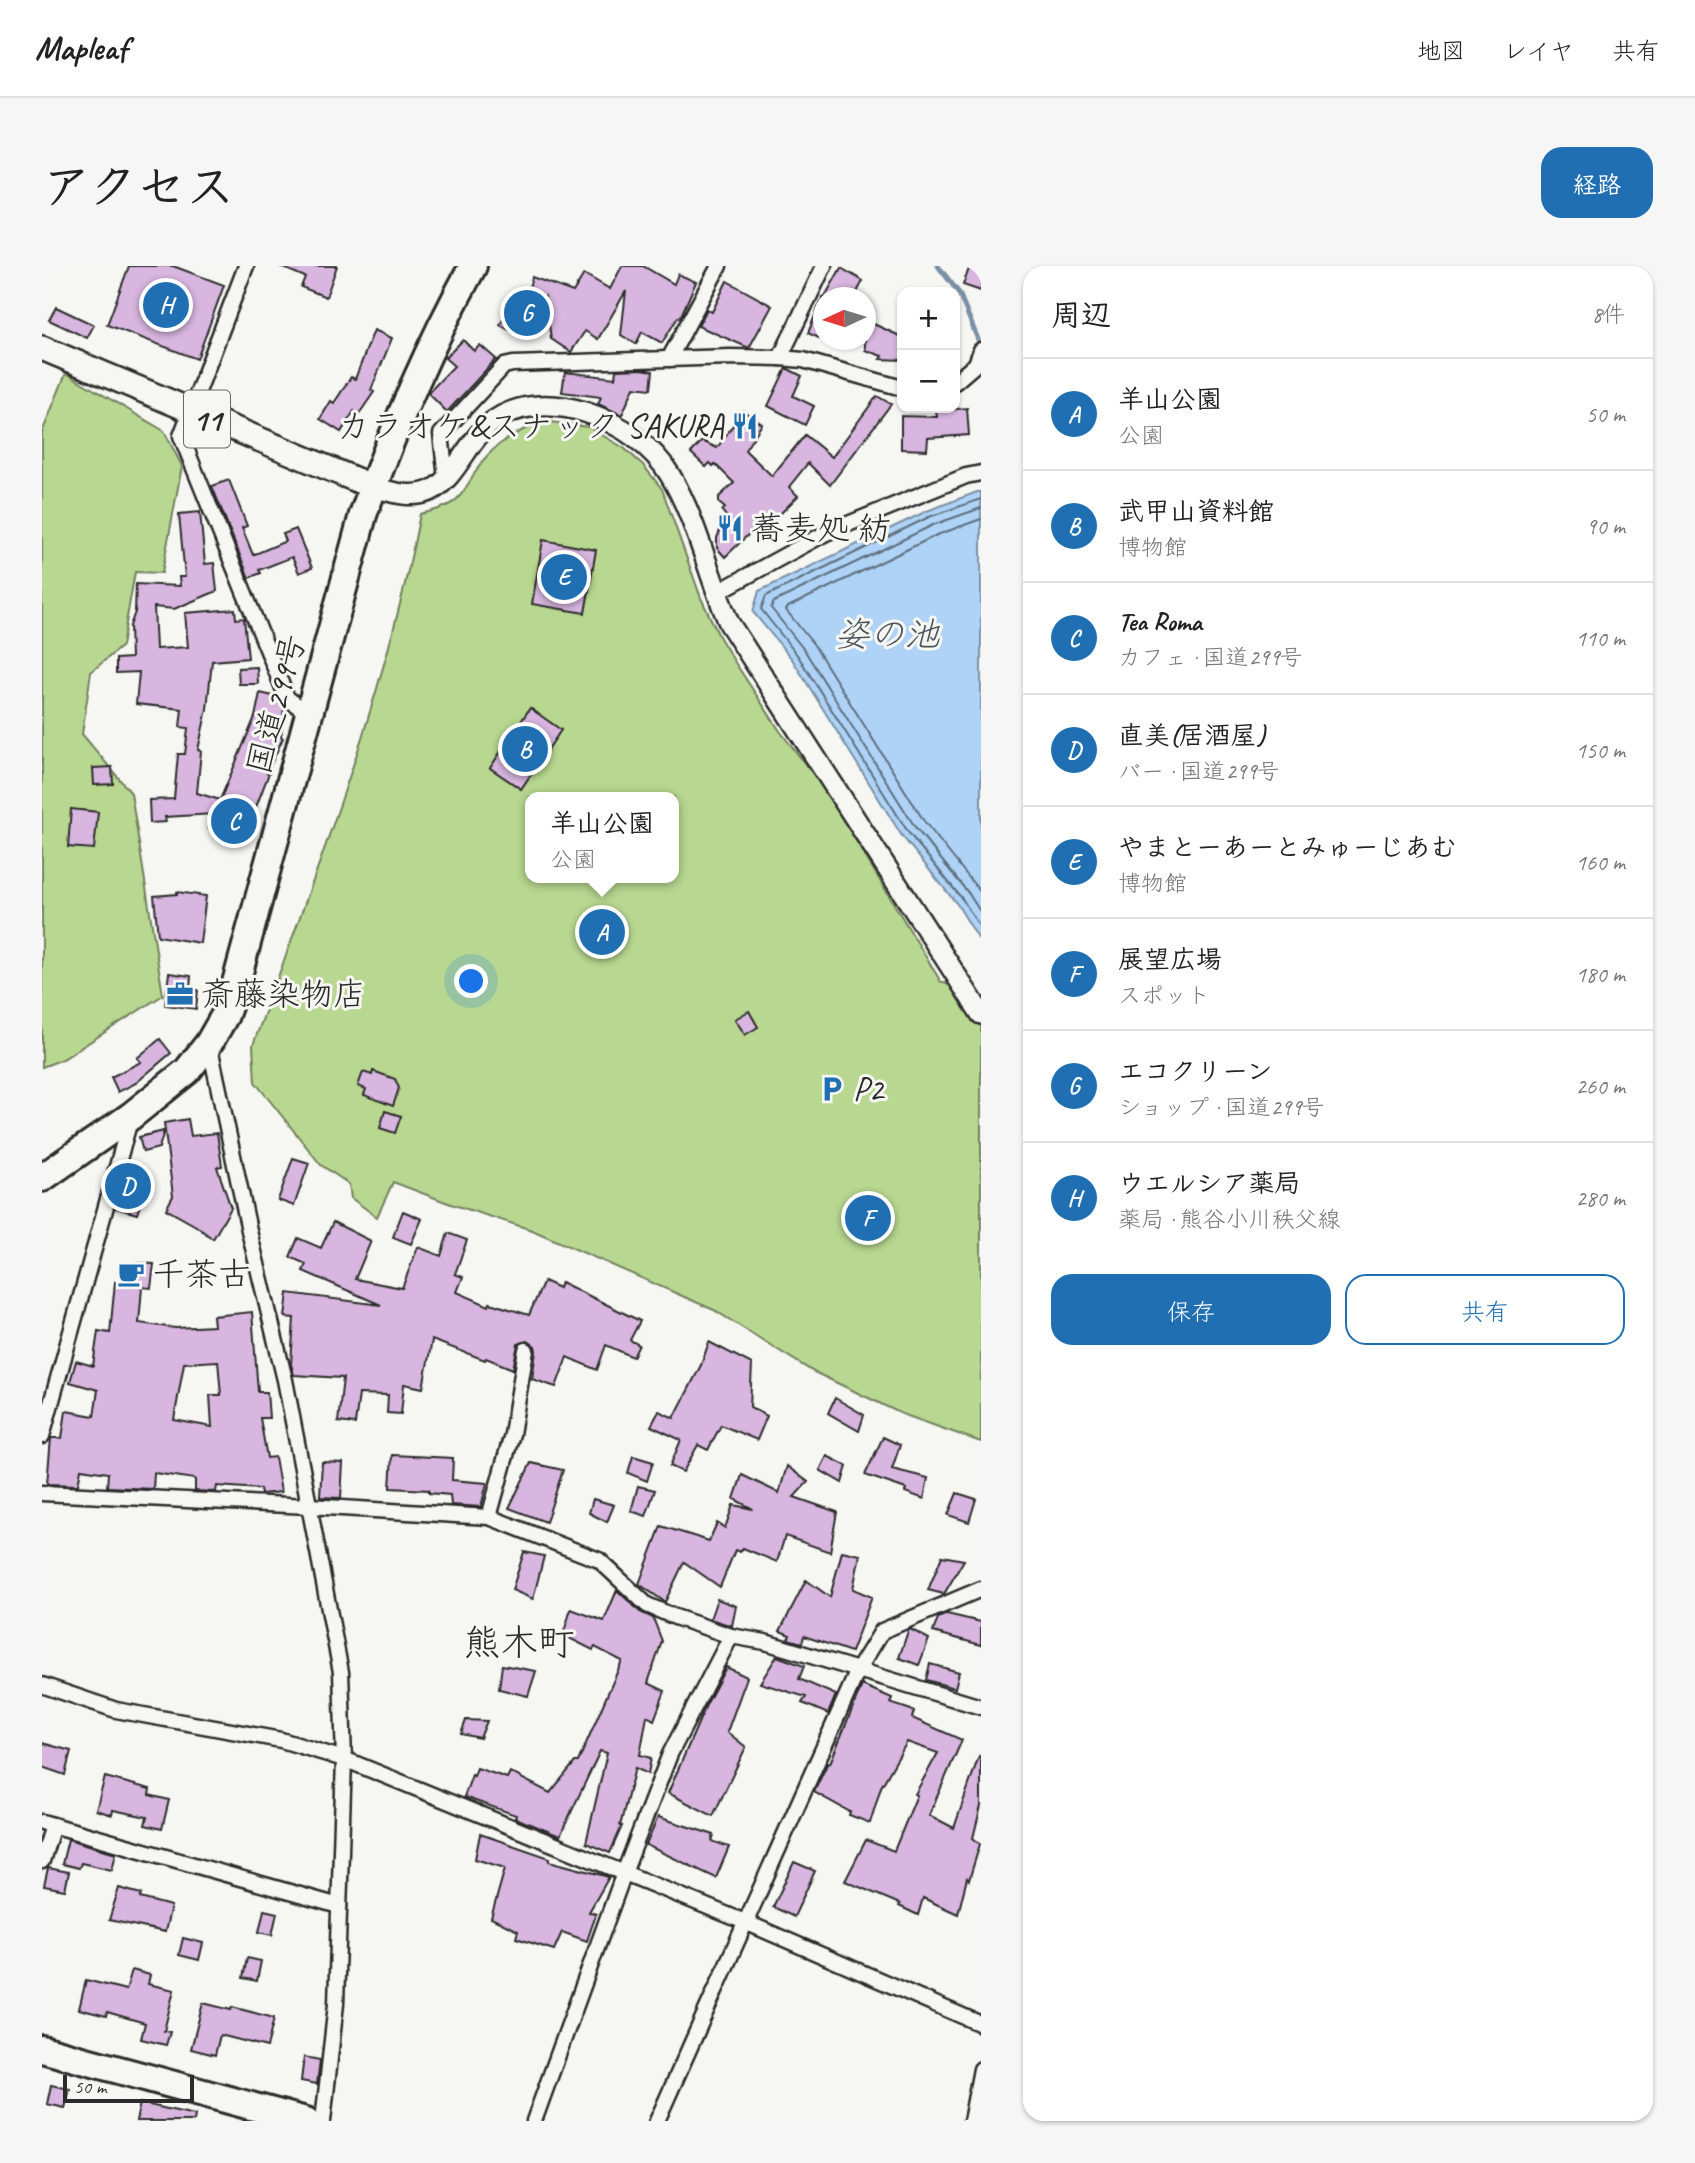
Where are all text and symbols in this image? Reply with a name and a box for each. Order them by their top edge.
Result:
text: Mapleaf [35,27,127,69]
text: 地図 [1417,36,1465,66]
text: レイヤ [1503,36,1574,66]
text: 共有 [1612,36,1660,66]
button: 経路 [1541,147,1653,218]
text: アクセス [42,156,235,218]
pin: H [143,279,189,331]
pin: G [504,287,550,339]
north arrow [813,287,876,350]
map controls [897,287,960,413]
button: + [897,287,960,350]
text: 周辺 [1051,296,1111,334]
text: 8件 [1592,300,1625,329]
button: − [897,350,960,413]
text: 羊山公園 [1118,383,1222,416]
road number: 11 [184,390,230,448]
text: A [1068,400,1080,429]
text: 50 m [1586,400,1625,429]
place label: カラオケ&スナック SAKURA [337,405,725,447]
restaurant icon: カラオケ&スナック SAKURA [730,411,760,441]
text: 公園 [1118,421,1164,450]
text: 武甲山資料館 [1118,495,1274,528]
place label: 蕎麦処 紡 [751,507,891,549]
text: B [1068,512,1080,541]
text: 90 m [1586,512,1625,541]
restaurant icon: 蕎麦処 紡 [715,513,745,543]
text: 博物館 [1118,533,1187,562]
pin: E [541,551,587,603]
text: Tea Roma [1118,605,1202,638]
water label: 姿の池 [834,612,940,657]
text: C [1069,624,1079,653]
text: 110 m [1576,624,1625,653]
street label: 国道299号 [237,629,315,779]
text: カフェ · 国道299号 [1118,643,1302,672]
text: 直美(居酒屋) [1118,719,1265,752]
pin: B [502,723,548,775]
text: D [1067,736,1081,765]
text: 150 m [1576,736,1625,765]
text: バー · 国道299号 [1118,757,1279,786]
popup [525,792,679,883]
pin: C [211,795,257,847]
text: 羊山公園 [550,807,654,840]
text: やまとーあーとみゅーじあむ [1118,831,1457,864]
text: 公園 [550,845,596,874]
text: E [1068,848,1080,877]
text: 160 m [1576,848,1625,877]
text: 博物館 [1118,869,1187,898]
pin: A [579,906,625,958]
text: 展望広場 [1118,943,1222,976]
text: F [1069,960,1079,989]
text: 180 m [1576,960,1625,989]
your location [454,964,488,998]
place label: 斎藤染物店 [201,973,366,1015]
office icon: 斎藤染物店 [165,979,195,1009]
text: スポット [1118,981,1210,1010]
text: エコクリーン [1118,1055,1272,1088]
place label: P2 [853,1068,886,1110]
text: G [1068,1072,1080,1101]
text: 260 m [1576,1072,1625,1101]
parking icon: P2 [817,1074,847,1104]
text: ショップ · 国道299号 [1118,1093,1325,1122]
pin: D [105,1160,151,1212]
text: ウエルシア薬局 [1118,1167,1301,1200]
text: H [1067,1184,1081,1213]
text: 280 m [1576,1184,1625,1213]
pin: F [845,1192,891,1244]
text: 薬局 · 熊谷小川秩父線 [1118,1205,1340,1234]
place label: 千茶古 [152,1253,251,1295]
cafe icon: 千茶古 [116,1259,146,1289]
button: 保存 [1051,1274,1331,1345]
button: 共有 [1345,1274,1625,1345]
district label: 熊木町 [464,1619,575,1666]
scale bar [63,2072,194,2104]
text: 50 m [74,2075,106,2099]

